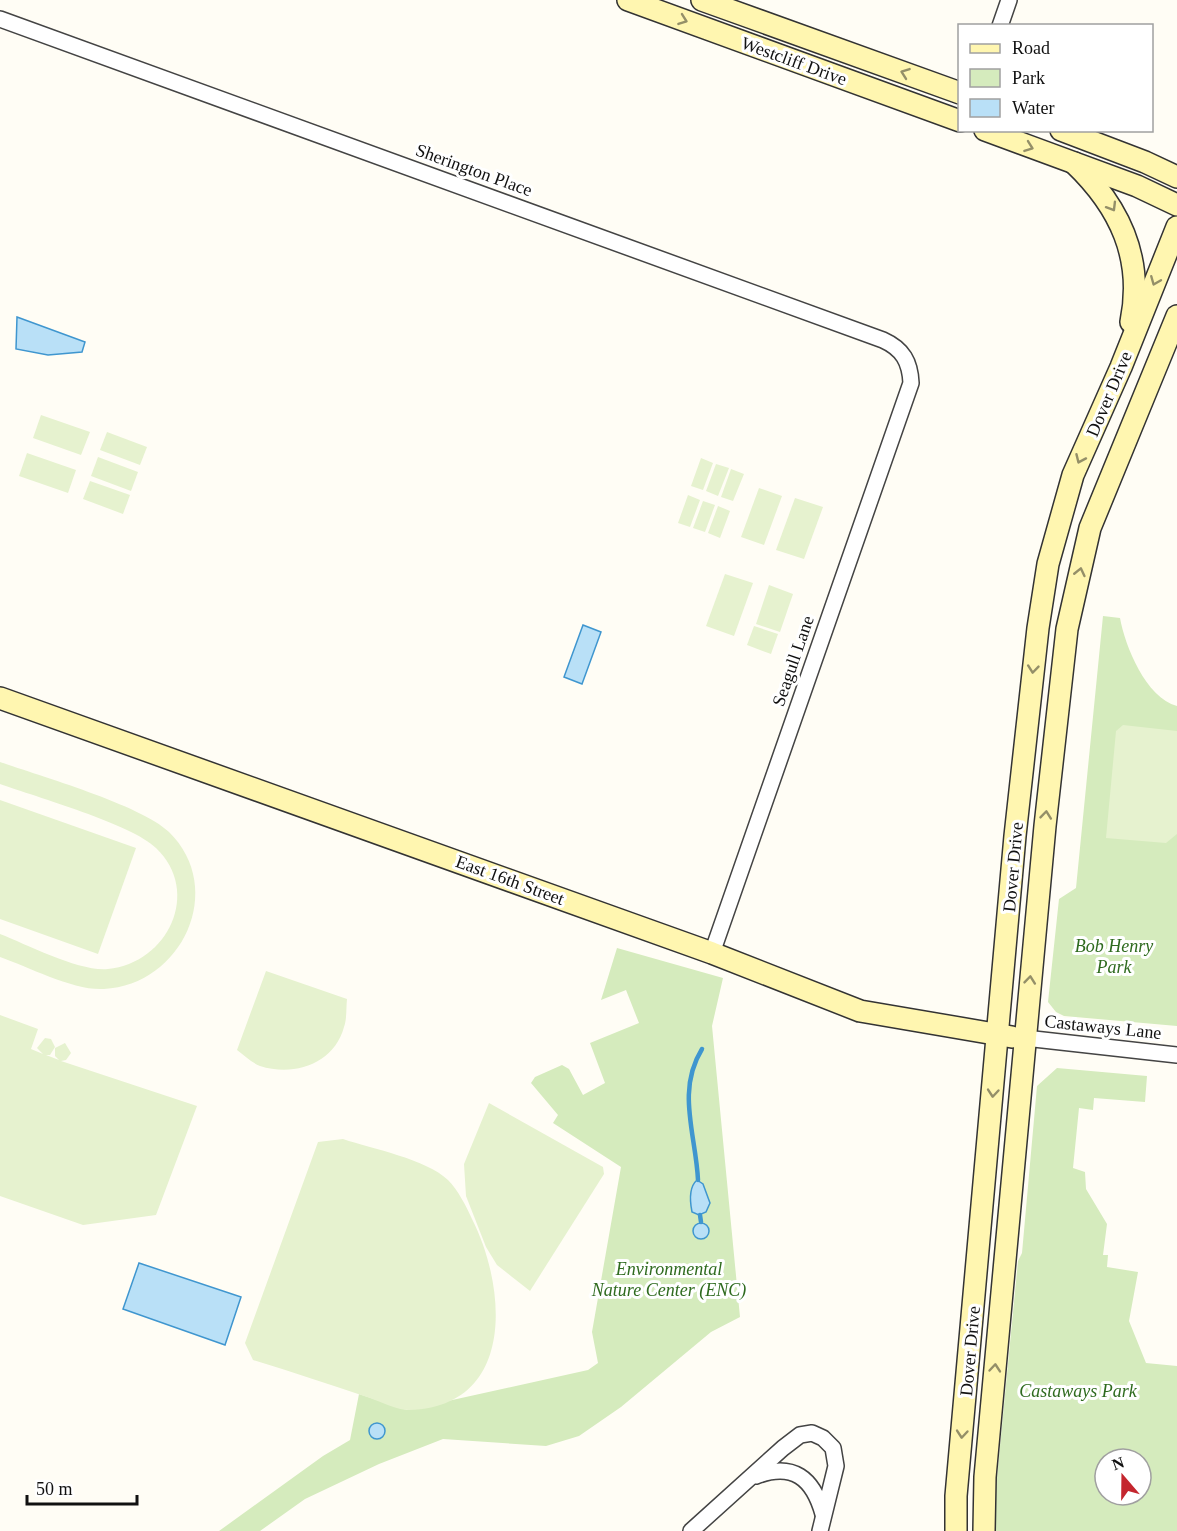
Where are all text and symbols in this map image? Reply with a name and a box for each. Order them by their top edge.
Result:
one-way arrow [677,13,688,25]
legend [958,24,1153,132]
street label: Westcliff Drive [739,33,849,89]
text: Road [1012,38,1050,58]
one-way arrow [900,68,910,81]
text: Park [1012,68,1045,88]
text: Water [1012,98,1055,118]
one-way arrow [1023,139,1034,152]
street label: Sherington Place [413,140,535,200]
one-way arrow [1104,201,1116,211]
one-way arrow [1150,275,1162,286]
street label: Dover Drive [1082,348,1136,440]
one-way arrow [1076,453,1088,464]
one-way arrow [1073,568,1086,578]
street label: Seagull Lane [768,613,818,709]
one-way arrow [1027,664,1040,673]
one-way arrow [1039,811,1052,820]
street label: Dover Drive [999,821,1027,913]
street label: East 16th Street [453,851,567,909]
park label: Bob Henry Park [1075,936,1153,977]
one-way arrow [1023,975,1036,984]
street label: Castaways Lane [1044,1011,1162,1043]
one-way arrow [987,1089,1000,1098]
park label: Environmental Nature Center (ENC) [591,1259,746,1301]
street label: Dover Drive [956,1305,984,1397]
one-way arrow [988,1363,1001,1372]
park label: Castaways Park [1019,1381,1138,1401]
one-way arrow [956,1429,969,1438]
north arrow [1093,1447,1153,1507]
text: N [1110,1453,1127,1473]
scale bar [27,1468,136,1506]
text: 50 m [36,1479,73,1499]

